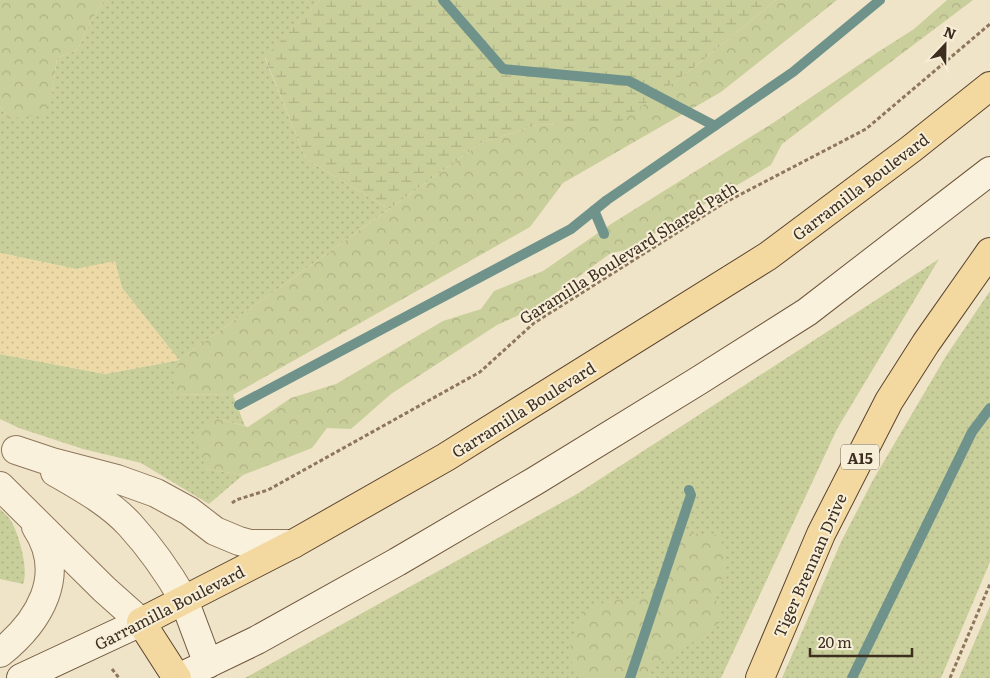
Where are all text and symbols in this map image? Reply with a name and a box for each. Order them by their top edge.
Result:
north arrow [920,20,970,70]
text: N [941,21,960,44]
street label: Garramilla Boulevard [787,126,934,245]
street label: Garamilla Boulevard Shared Path [514,174,742,329]
street label: Garramilla Boulevard [446,355,600,463]
road number: A15 [841,444,879,470]
street label: Tiger Brennan Drive [766,489,852,641]
street label: Garramilla Boulevard [90,559,248,655]
scale bar [810,626,912,658]
text: 20 m [818,630,852,653]

